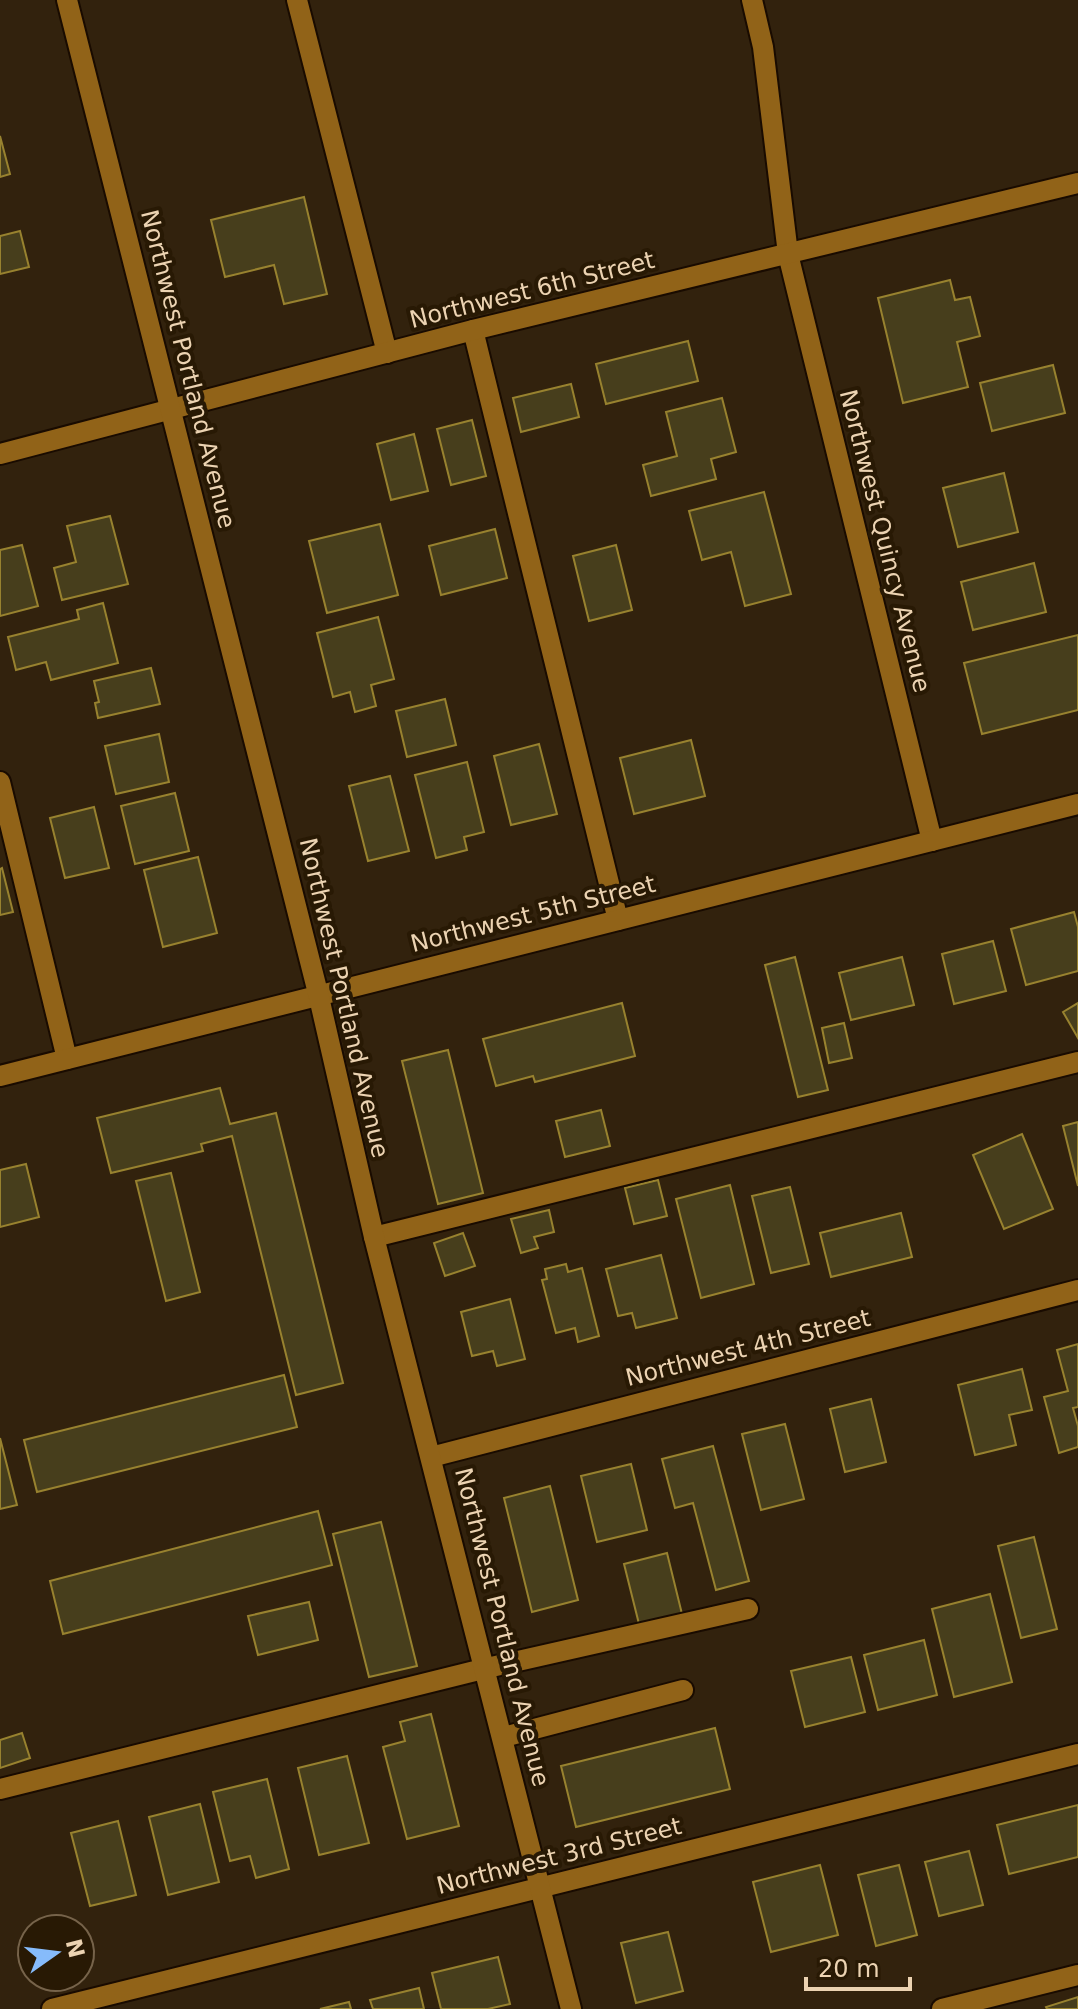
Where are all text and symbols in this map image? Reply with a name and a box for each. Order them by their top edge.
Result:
street label: Northwest Portland Avenue [135,207,241,531]
street label: Northwest 6th Street [407,246,657,334]
street label: Northwest Quincy Avenue [834,387,936,695]
street label: Northwest Portland Avenue [294,835,394,1161]
street label: Northwest 5th Street [408,870,658,958]
street label: Northwest 4th Street [623,1304,873,1392]
street label: Northwest Portland Avenue [449,1465,555,1789]
street label: Northwest 3rd Street [434,1812,684,1900]
north arrow [16,1913,96,1993]
text: N [61,1936,89,1960]
scale bar [806,1941,910,1991]
text: 20 m [818,1955,880,1983]

